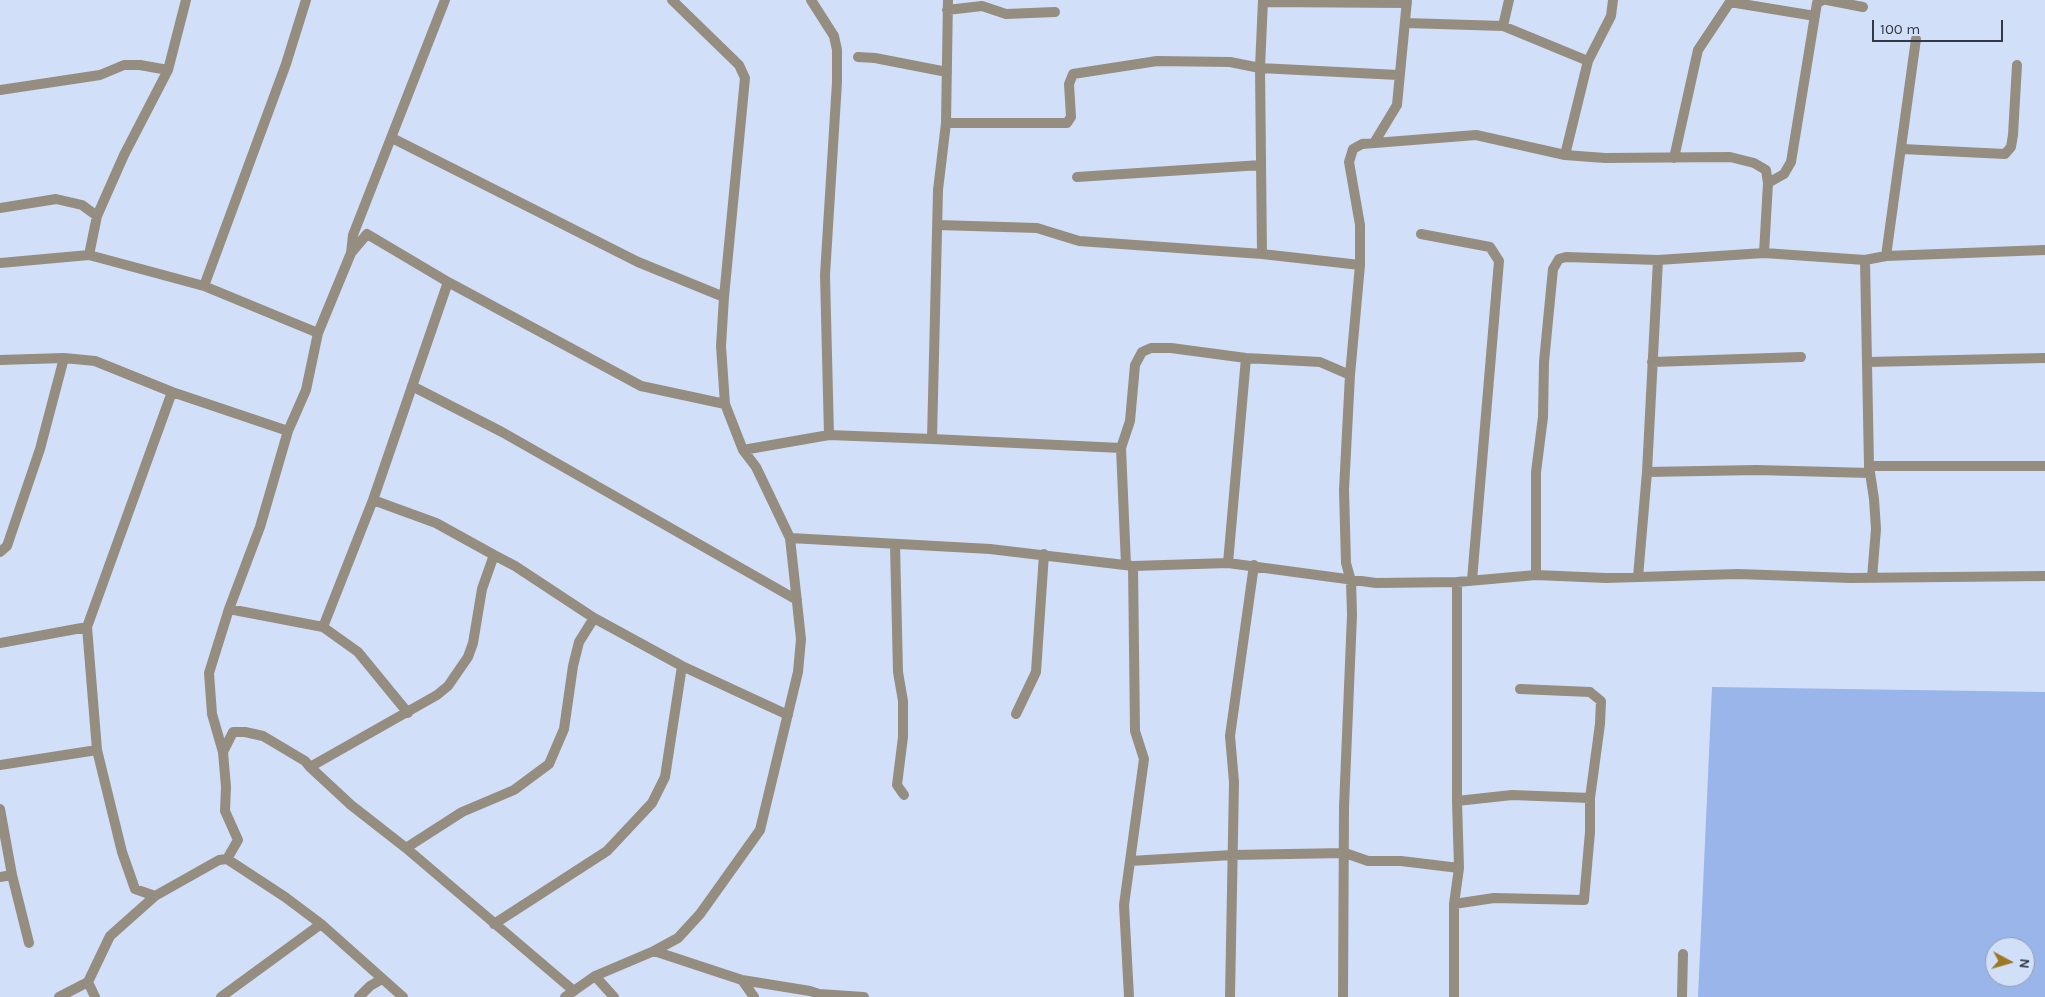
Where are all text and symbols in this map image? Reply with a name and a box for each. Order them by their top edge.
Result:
scale bar [1875,10,2006,42]
text: 100 m [1880,20,1920,38]
north arrow [1985,937,2035,987]
text: N [2015,958,2033,969]

